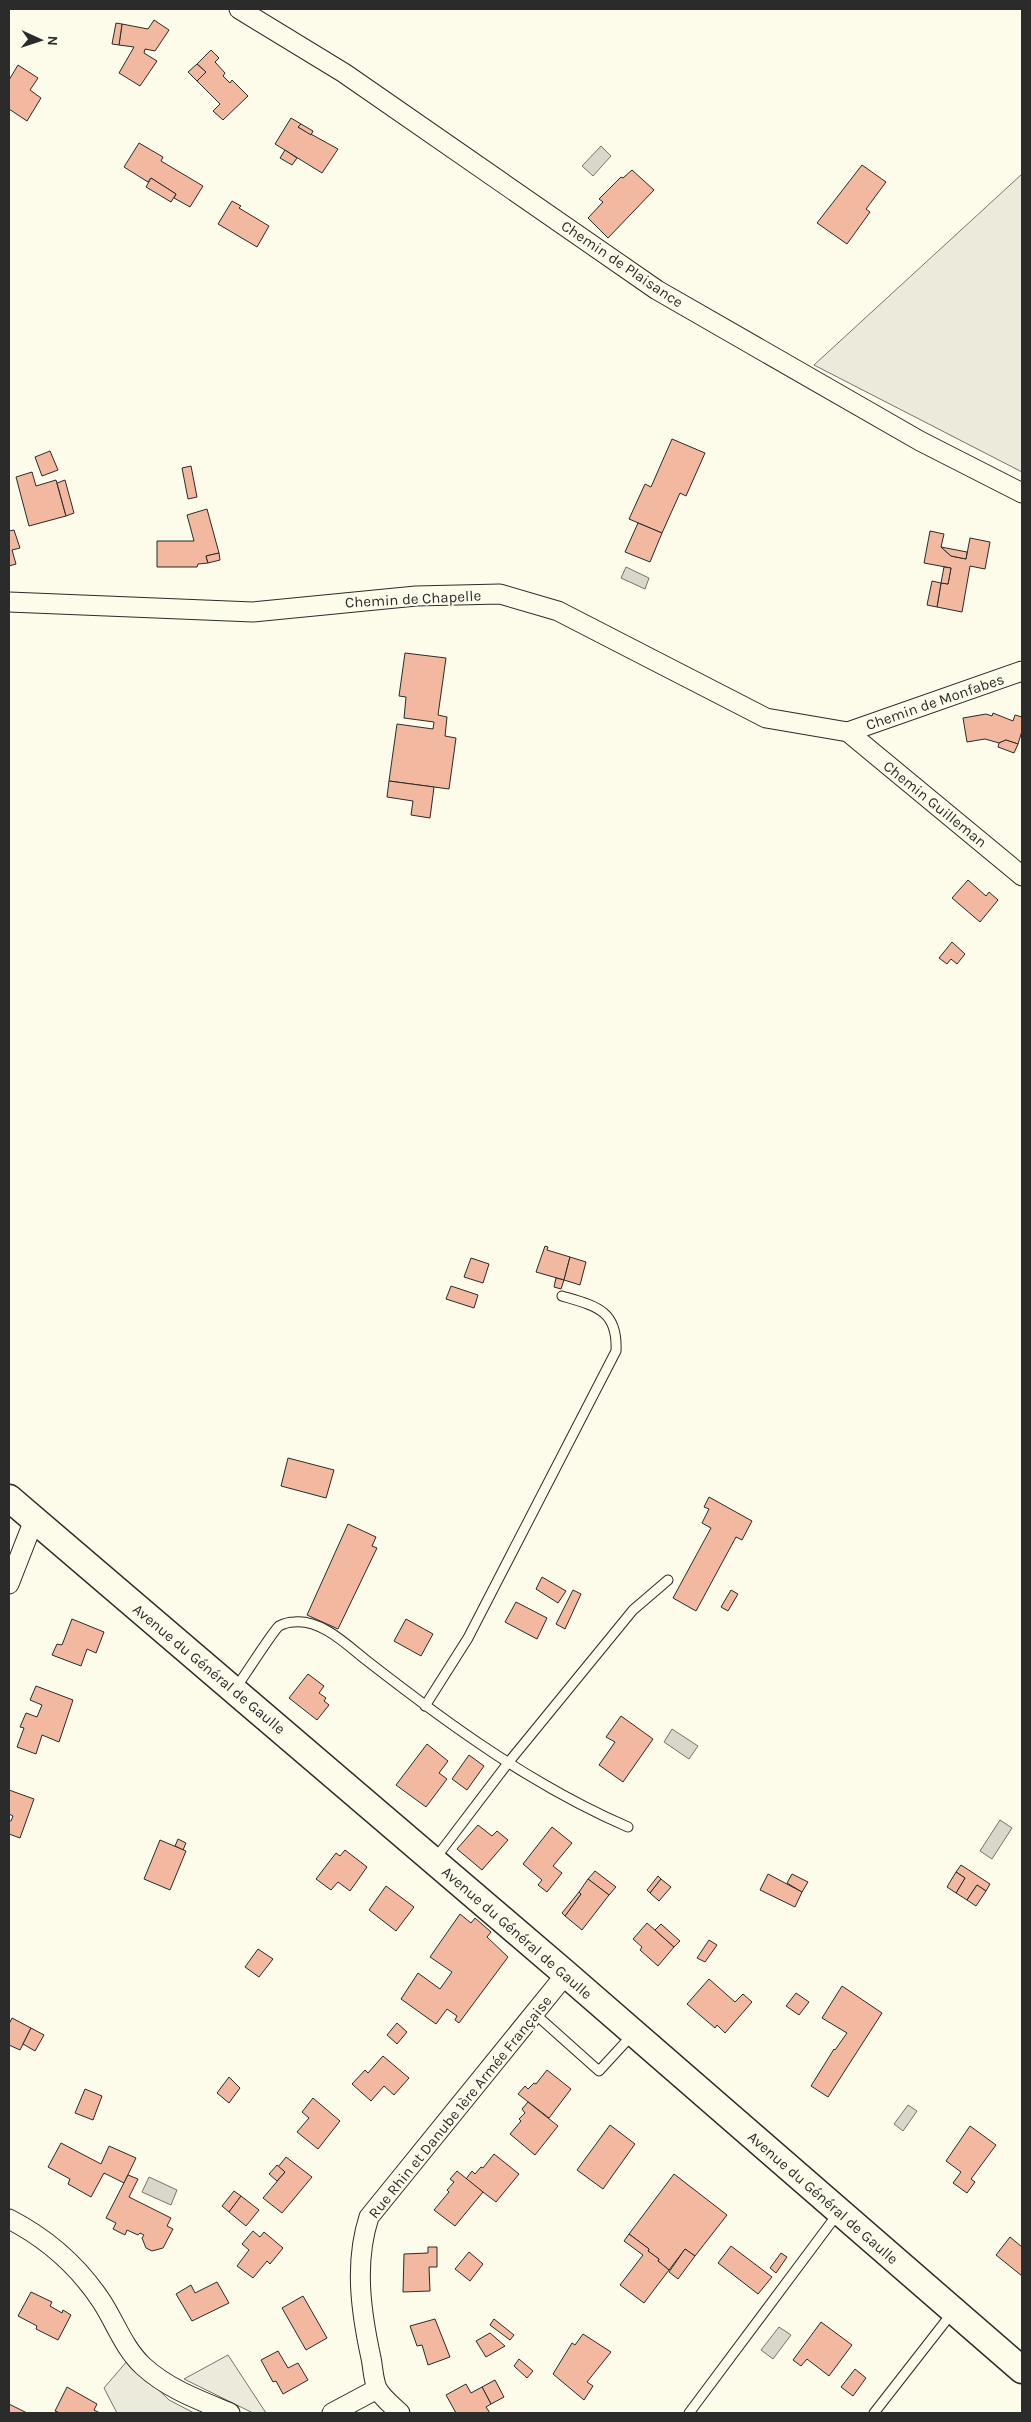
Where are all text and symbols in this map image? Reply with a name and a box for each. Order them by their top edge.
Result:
north arrow [15,15,65,65]
text: N [44,35,61,46]
street label: Chemin de Plaisance [558,217,686,311]
street label: Chemin de Chapelle [344,586,482,612]
street label: Chemin de Monfabes [863,670,1007,734]
street label: Chemin Guilleman [880,757,990,851]
street label: Avenue du Général de Gaulle [129,1600,289,1738]
street label: Avenue du Général de Gaulle [438,1863,596,2003]
street label: Rue Rhin et Danube 1ère Armée Française [365,1992,555,2222]
street label: Avenue du Général de Gaulle [744,2128,902,2268]

